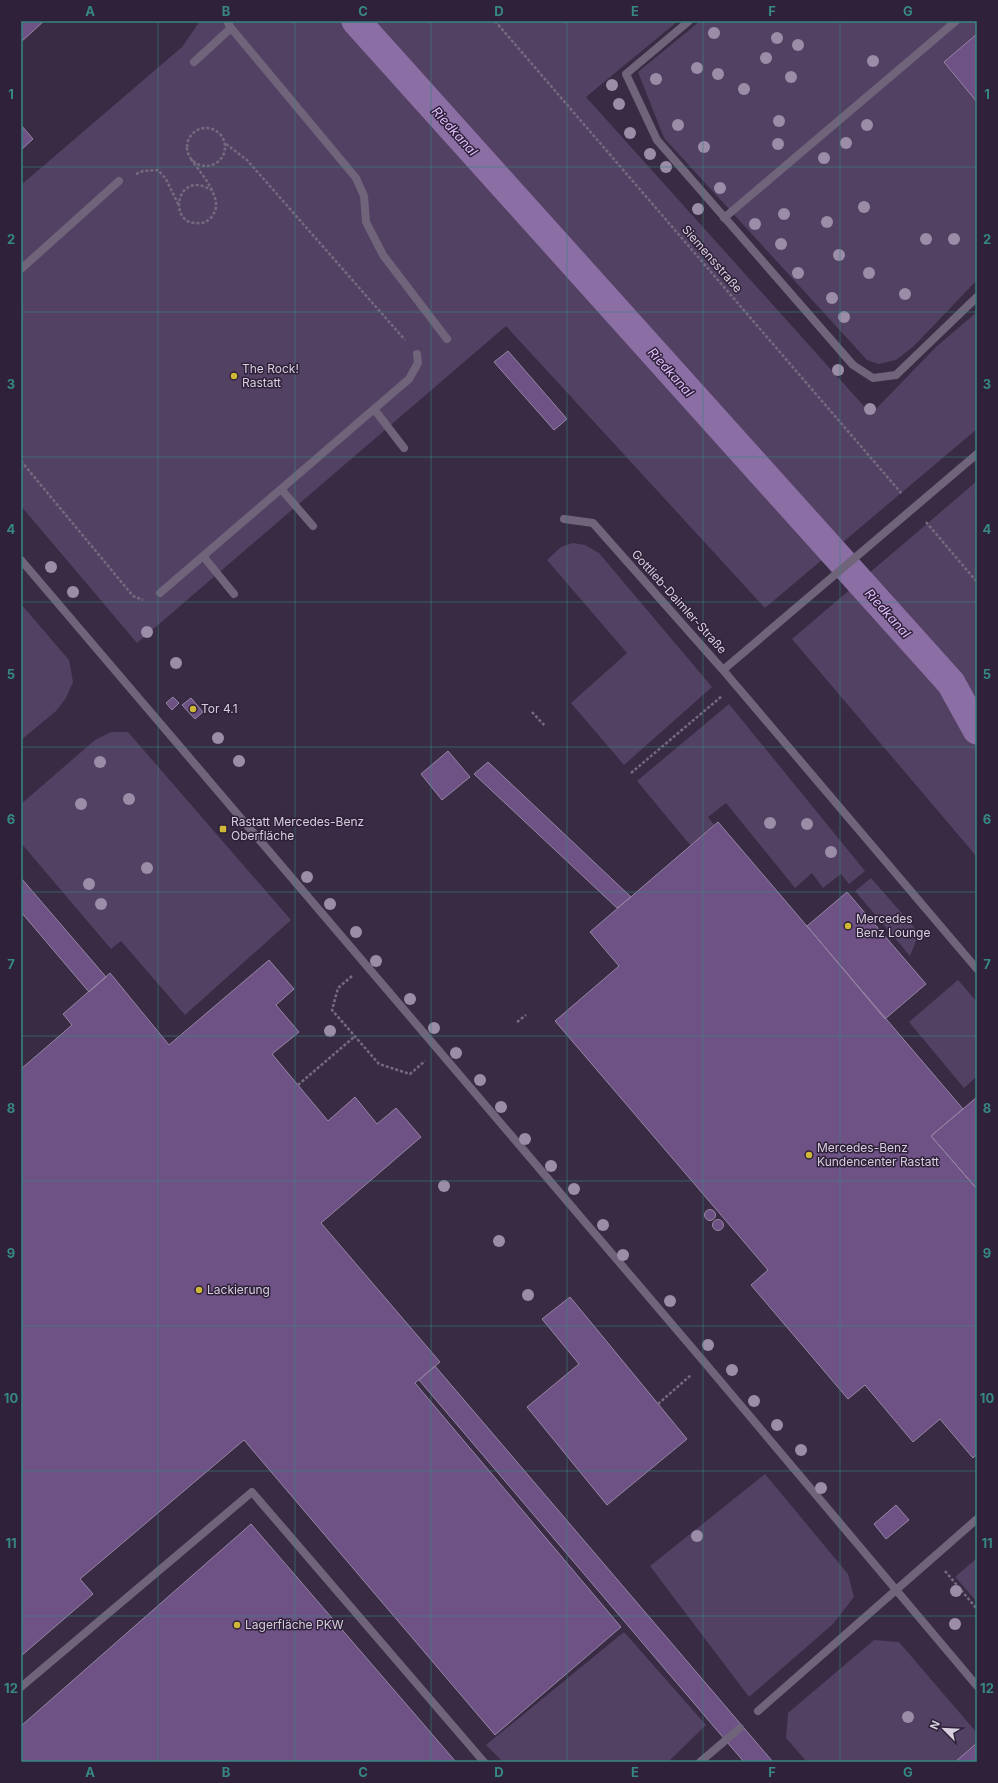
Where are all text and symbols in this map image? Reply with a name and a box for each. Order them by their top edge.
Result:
text: A [85,3,95,19]
text: B [222,3,231,19]
text: C [358,3,368,19]
text: D [494,3,504,19]
text: E [631,3,639,19]
text: F [768,3,776,19]
text: G [903,3,913,19]
text: 1 [8,86,14,102]
text: 1 [984,86,990,102]
water label: Riedkanal [429,103,482,160]
street label: Siemensstraße [679,222,746,295]
text: 2 [7,231,15,247]
text: 2 [983,231,991,247]
water label: Riedkanal [645,344,698,401]
place label: The Rock! Rastatt [242,361,299,390]
marker: The Rock! Rastatt [229,371,239,381]
text: 3 [7,376,15,392]
text: 3 [983,376,991,392]
text: 4 [7,521,16,537]
text: 4 [983,521,992,537]
street label: Gottlieb-Daimler-Straße [629,547,730,657]
water label: Riedkanal [862,585,915,642]
text: 5 [7,666,15,682]
text: 5 [983,666,991,682]
place label: Tor 4.1 [201,701,238,716]
marker: Tor 4.1 [188,704,198,714]
text: 6 [7,811,15,827]
text: 6 [983,811,991,827]
place label: Rastatt Mercedes-Benz Oberfläche [231,814,364,843]
marker: Rastatt Mercedes-Benz Oberfläche [218,824,228,834]
place label: Mercedes Benz Lounge [856,911,930,940]
marker: Mercedes Benz Lounge [843,921,853,931]
text: 7 [7,956,15,972]
text: 7 [983,956,991,972]
text: 8 [7,1100,15,1116]
text: 8 [983,1100,991,1116]
place label: Mercedes-Benz Kundencenter Rastatt [817,1140,939,1169]
marker: Mercedes-Benz Kundencenter Rastatt [804,1150,814,1160]
text: 9 [7,1245,15,1261]
text: 9 [983,1245,991,1261]
place label: Lackierung [207,1282,270,1297]
marker: Lackierung [194,1285,204,1295]
text: 10 [4,1390,18,1406]
text: 10 [980,1390,994,1406]
text: 11 [5,1535,17,1551]
text: 11 [981,1535,993,1551]
place label: Lagerfläche PKW [245,1617,344,1632]
marker: Lagerfläche PKW [232,1620,242,1630]
text: 12 [4,1680,18,1696]
text: 12 [980,1680,994,1696]
north arrow [924,1709,964,1749]
text: N [927,1718,943,1732]
text: A [85,1764,95,1780]
text: B [222,1764,231,1780]
text: C [358,1764,368,1780]
text: D [494,1764,504,1780]
text: E [631,1764,639,1780]
text: F [768,1764,776,1780]
text: G [903,1764,913,1780]

